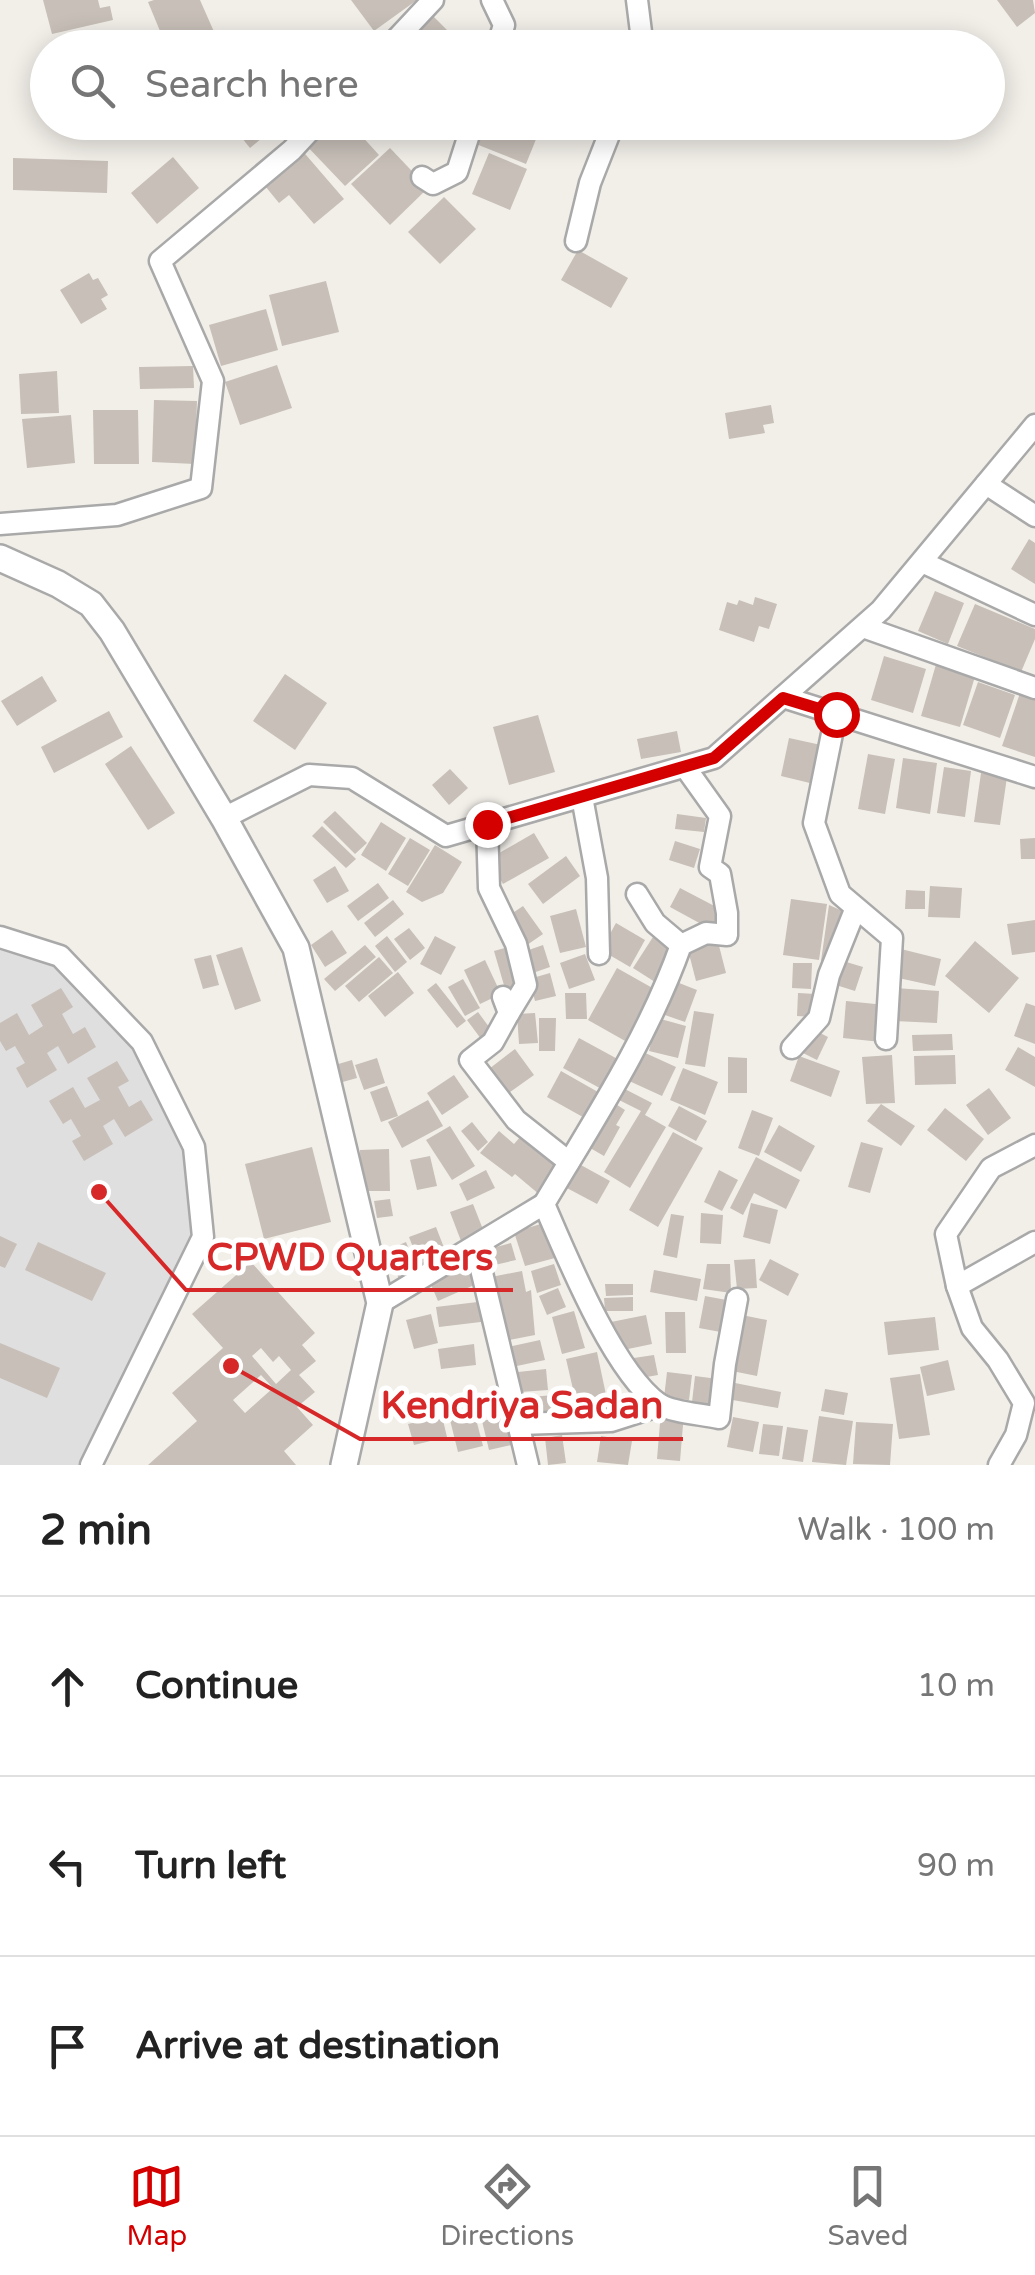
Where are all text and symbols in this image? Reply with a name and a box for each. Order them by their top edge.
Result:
search box [30,30,1005,140]
icon: search [65,58,120,113]
text: Search here [145,62,359,108]
route start [814,692,860,738]
route end [465,802,511,848]
callout: CPWD Quarters [186,1222,513,1290]
text: CPWD Quarters [207,1235,493,1281]
callout: Kendriya Sadan [360,1371,683,1439]
text: Kendriya Sadan [381,1383,663,1429]
text: 2 min [40,1505,152,1556]
text: Walk · 100 m [798,1511,995,1549]
icon: ahead [40,1659,95,1714]
text: Continue [135,1663,298,1709]
text: 10 m [917,1667,995,1705]
icon: left [40,1839,95,1894]
text: Turn left [135,1843,286,1889]
text: 90 m [917,1847,995,1885]
icon: arrive [40,2019,95,2074]
text: Arrive at destination [135,2023,500,2069]
tab: Map [127,2159,187,2253]
tab: Directions [440,2159,574,2253]
tab: Saved [827,2159,908,2253]

